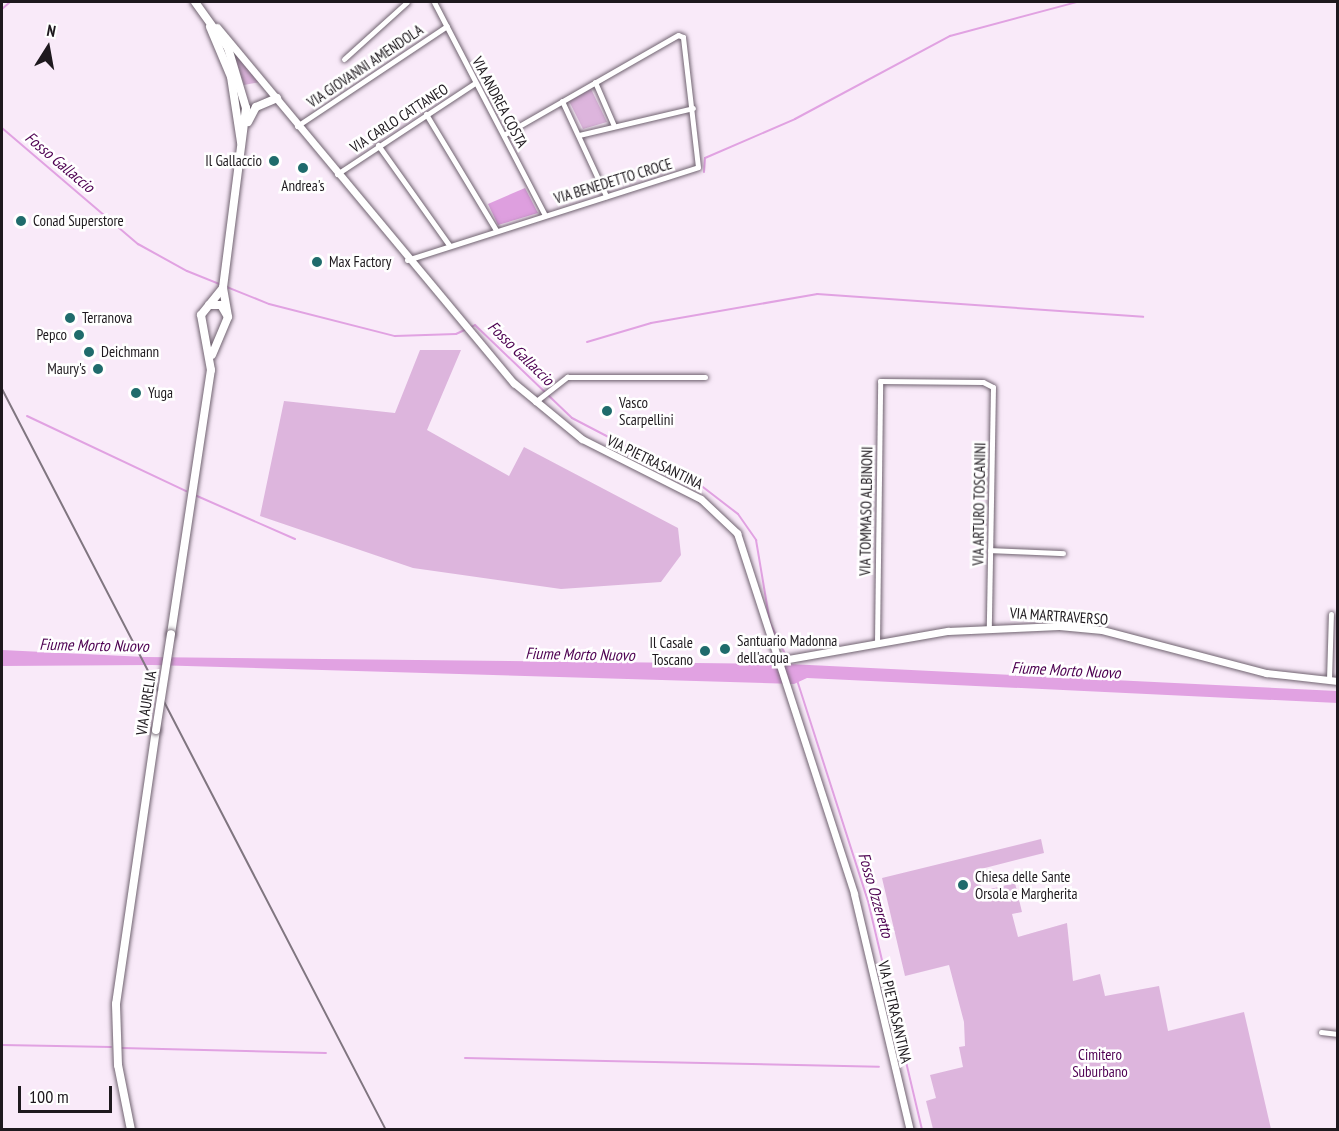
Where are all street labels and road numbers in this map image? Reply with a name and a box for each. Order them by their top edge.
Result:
street label: VIA GIOVANNI AMENDOLA [303,20,427,112]
street label: VIA ANDREA COSTA [468,53,532,151]
street label: VIA CARLO CATTANEO [346,79,452,157]
street label: VIA BENEDETTO CROCE [552,154,674,208]
street label: VIA PIETRASANTINA [604,431,706,493]
street label: VIA ARTURO TOSCANINI [969,442,989,566]
street label: VIA TOMMASO ALBINONI [856,445,876,577]
street label: VIA MARTRAVERSO [1009,604,1109,628]
street label: VIA AURELIA [132,669,160,737]
street label: VIA PIETRASANTINA [874,959,916,1065]

